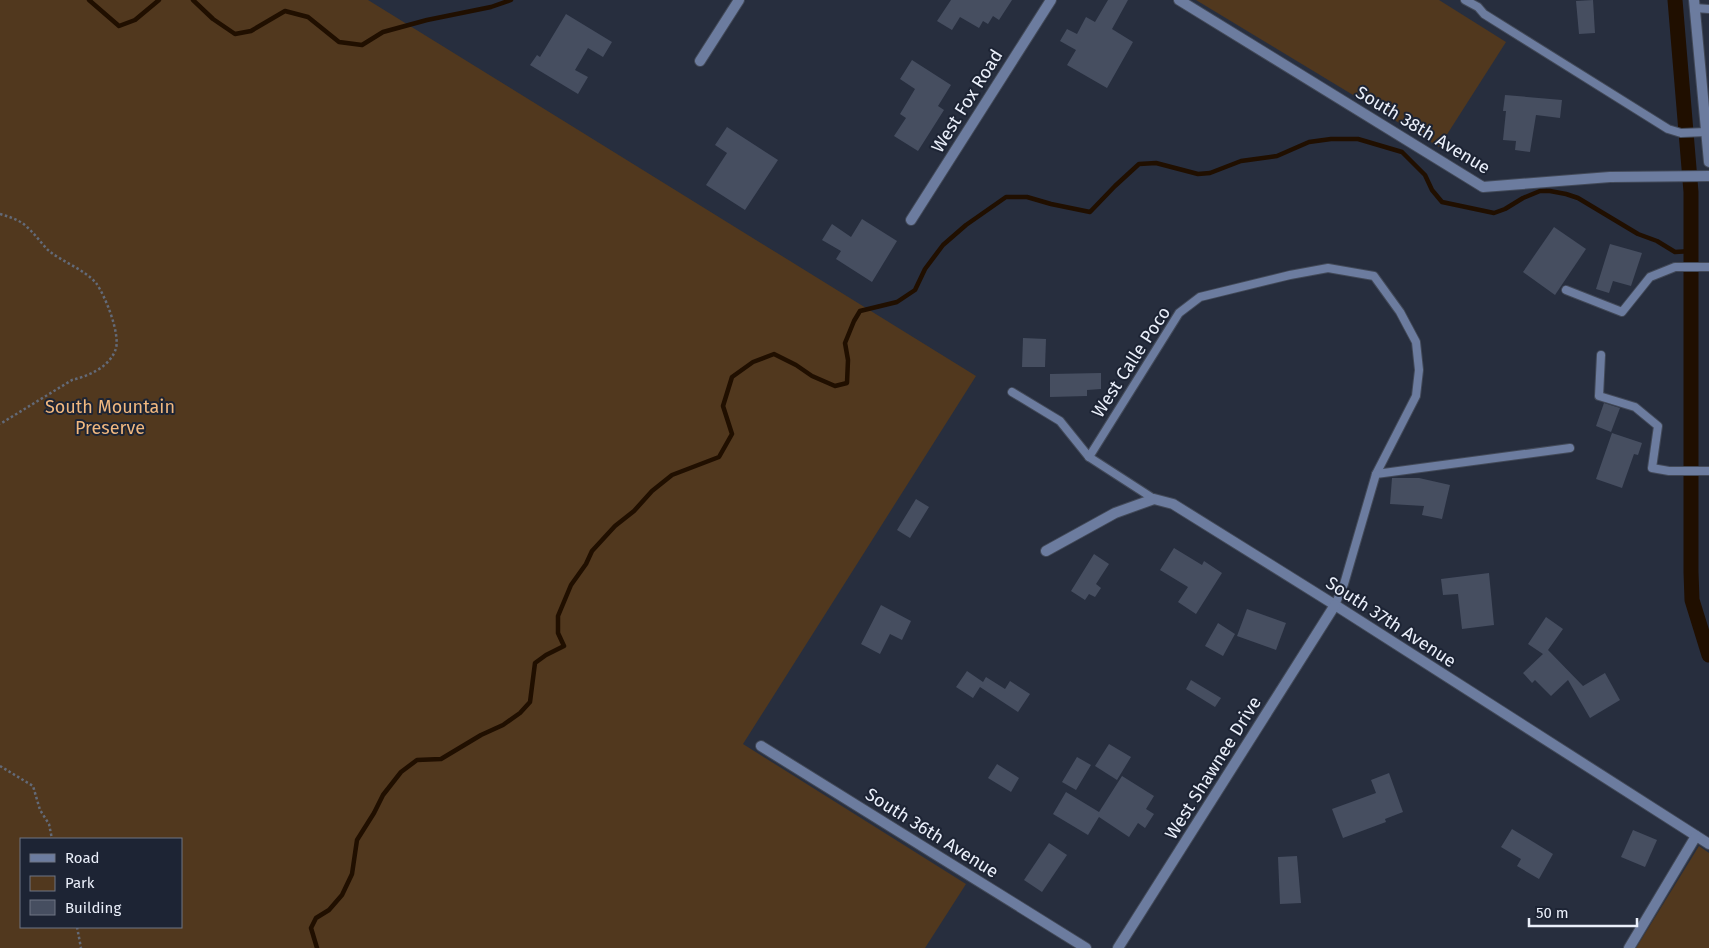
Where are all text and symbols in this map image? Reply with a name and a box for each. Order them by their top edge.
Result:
street label: West Fox Road [926,45,1008,157]
street label: South 38th Avenue [1352,81,1494,179]
street label: West Calle Poco [1087,302,1175,422]
park label: South Mountain Preserve [45,396,175,439]
street label: South 37th Avenue [1322,572,1460,672]
street label: West Shawnee Drive [1160,693,1266,843]
street label: South 36th Avenue [861,783,1003,883]
legend [20,838,182,928]
text: Road [65,849,100,867]
text: Park [65,874,95,892]
scale bar [1529,896,1636,928]
text: Building [65,899,121,917]
text: 50 m [1536,904,1569,922]

